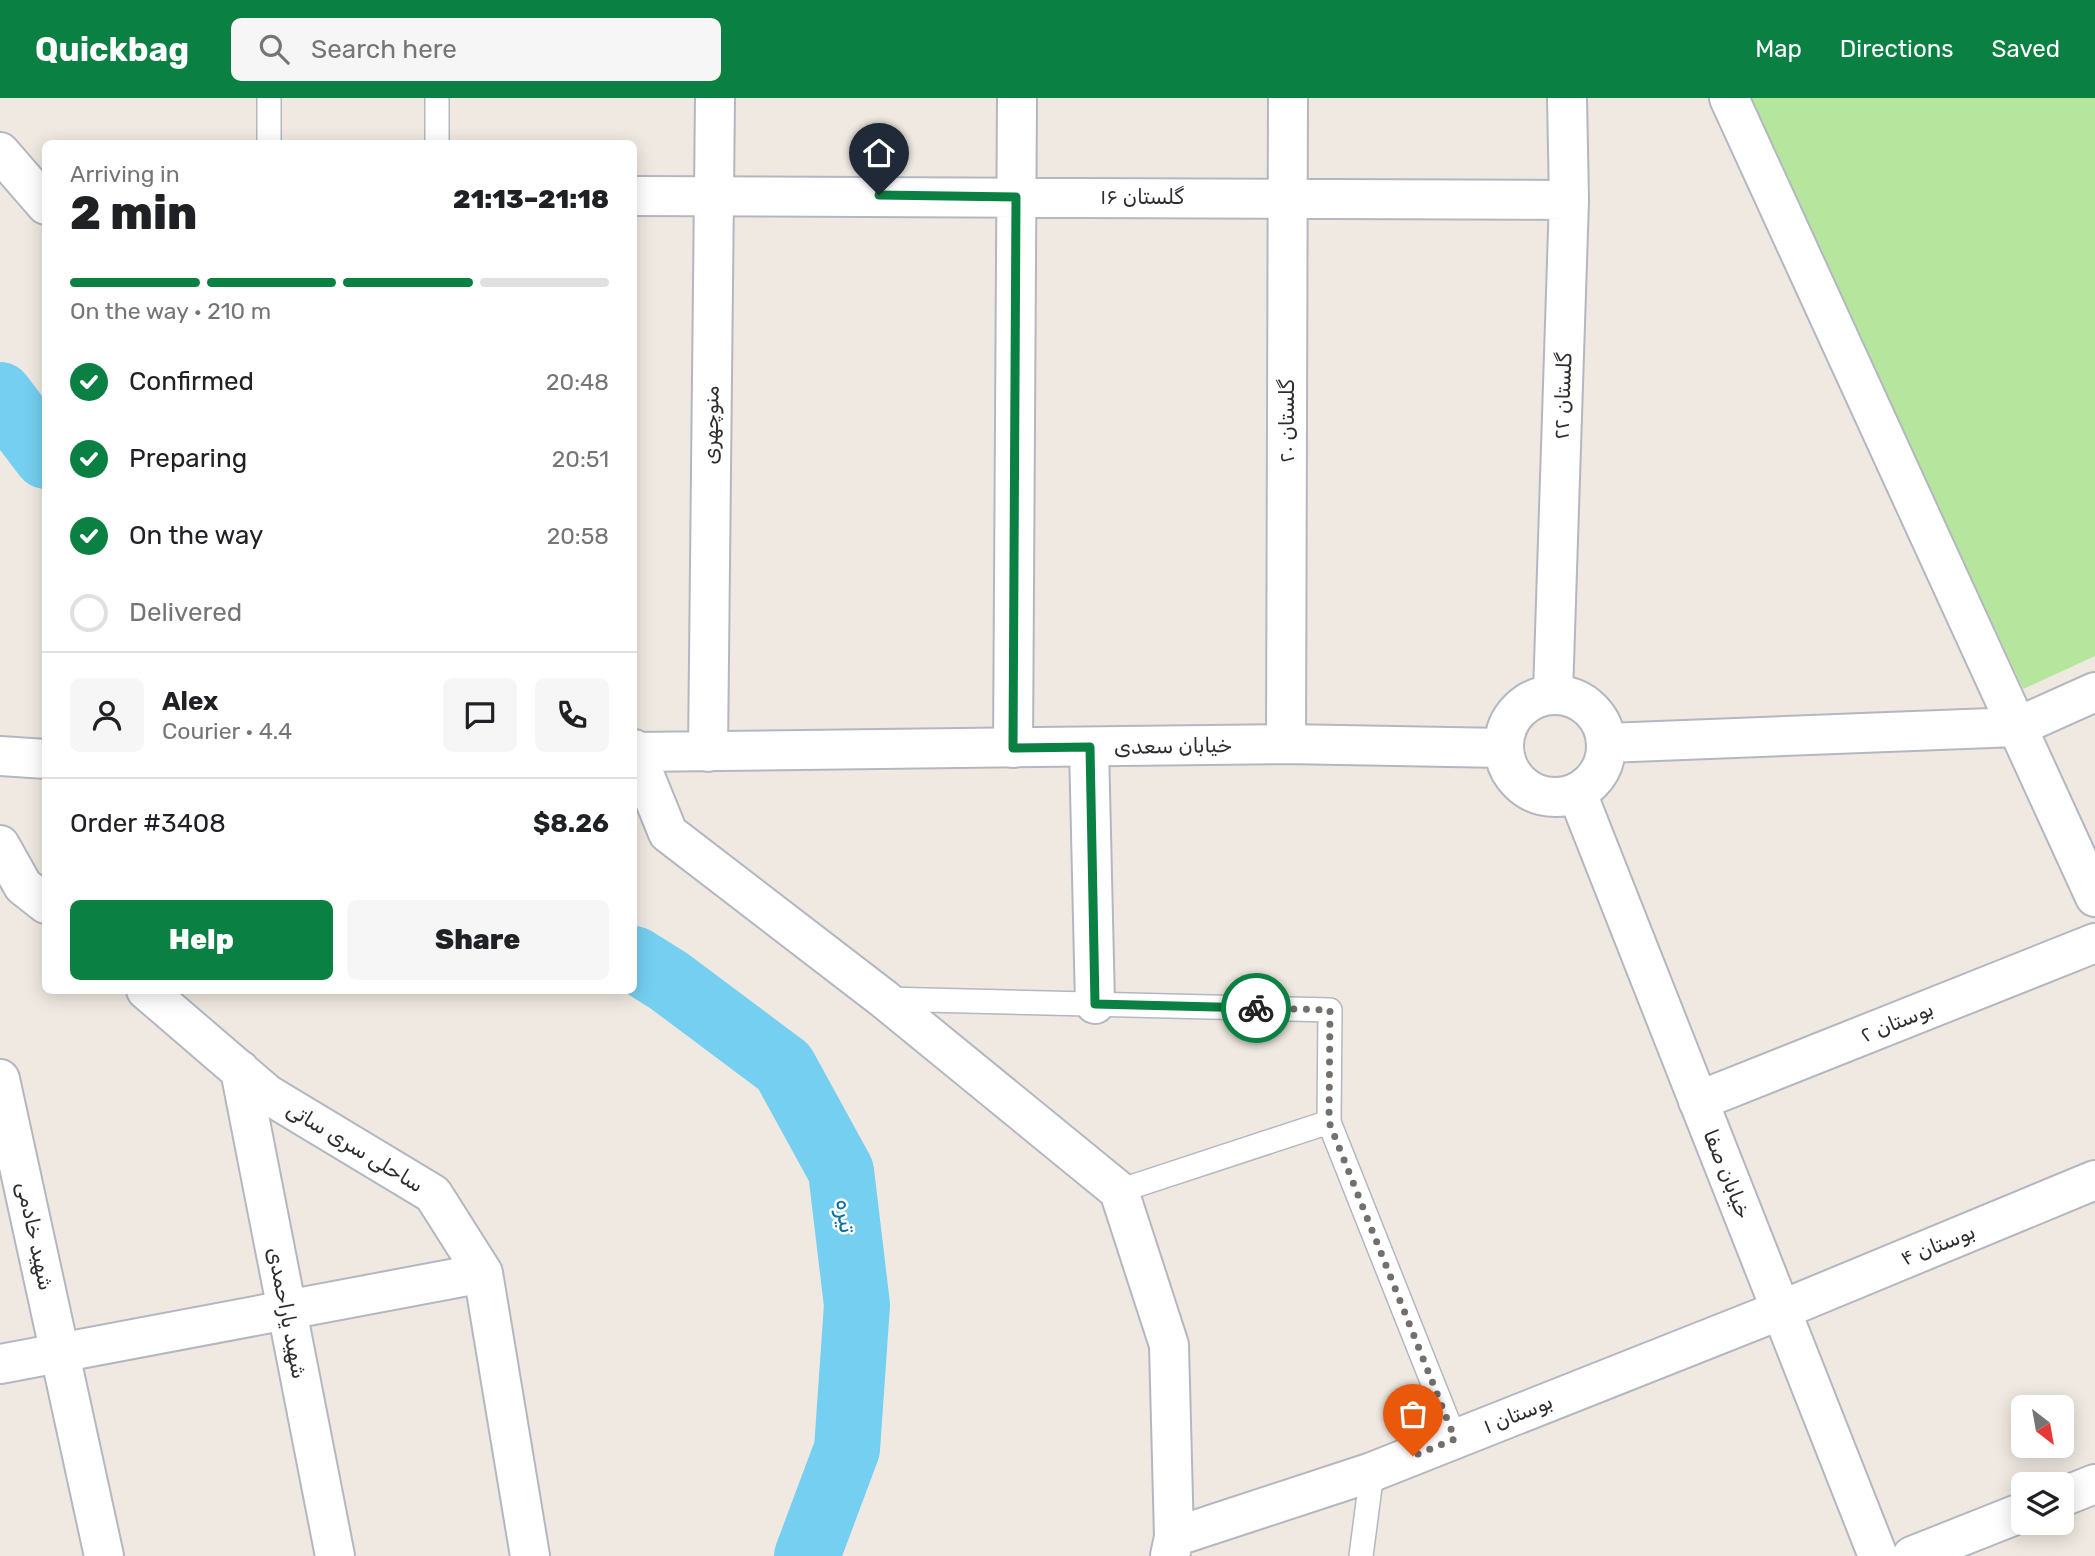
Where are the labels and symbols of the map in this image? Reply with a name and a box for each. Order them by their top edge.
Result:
pin [849,123,909,195]
street label: گلستان ۱۶ [1100,184,1185,209]
street label: گلستان ۲۲ [1548,352,1577,440]
street label: گلستان ۲۰ [1274,379,1299,463]
street label: منوچهری [697,385,725,465]
street label: خیابان سعدی [1114,732,1232,759]
courier [1221,973,1291,1043]
street label: بوستان ۲ [1857,996,1937,1047]
street label: ساحلی سری ساتی [282,1096,428,1197]
street label: خیابان صفا [1698,1126,1757,1222]
street label: شهید خادمی [12,1179,59,1292]
water label: تيره [830,1197,862,1235]
street label: بوستان ۴ [1897,1218,1979,1271]
street label: شهید یاراحمدی [262,1245,312,1381]
pin [1383,1384,1443,1456]
street label: بوستان ۱ [1480,1388,1556,1439]
north arrow [2011,1395,2074,1458]

